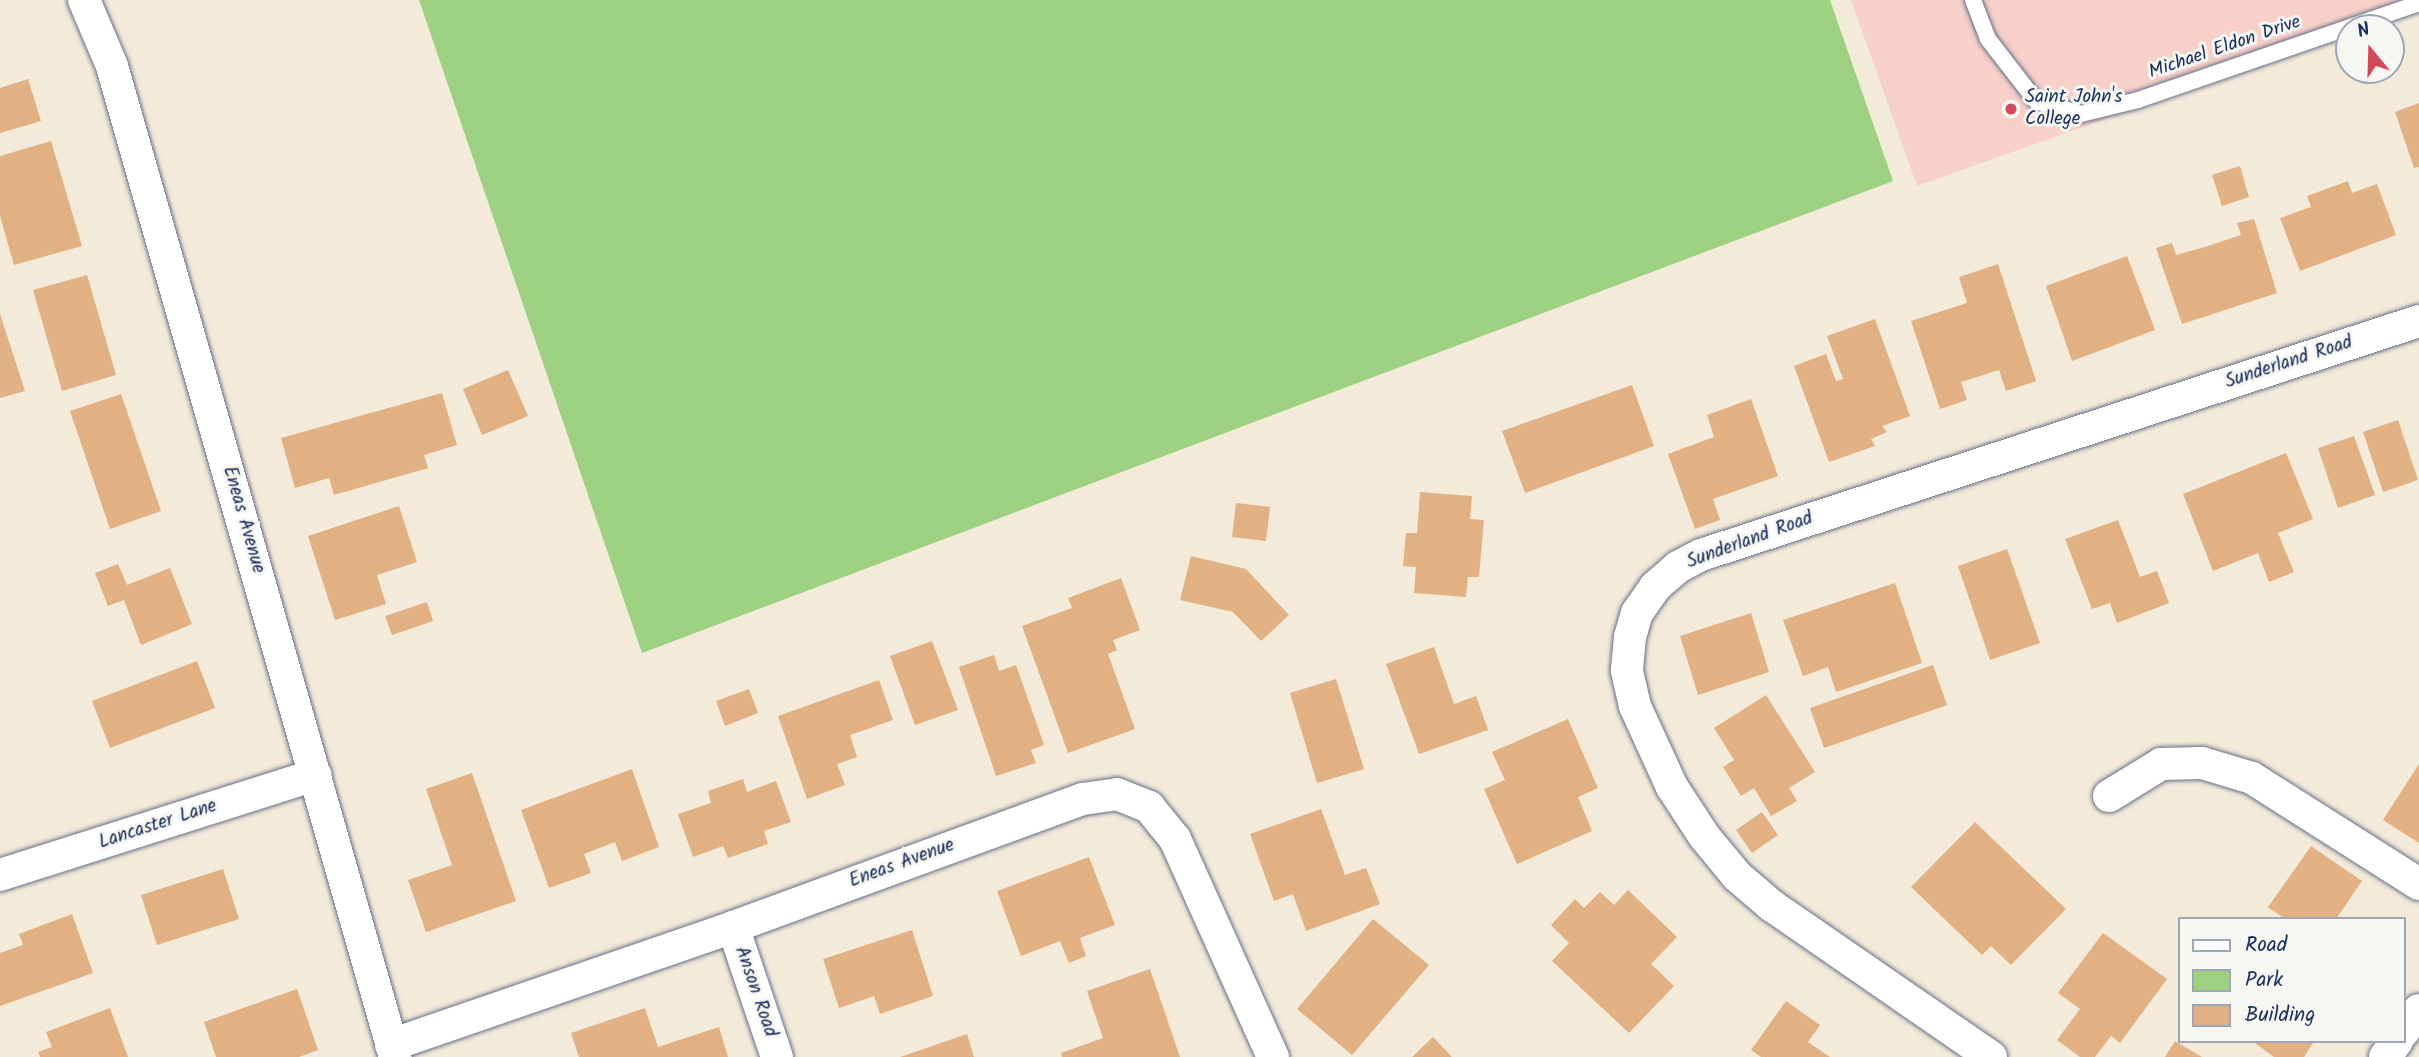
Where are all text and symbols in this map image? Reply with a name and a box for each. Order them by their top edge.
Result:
street label: Michael Eldon Drive [2146,11,2304,85]
north arrow [2335,14,2405,84]
text: N [2353,15,2374,47]
place label: Saint John's College [2025,87,2122,131]
marker: Saint John's College [2003,101,2019,117]
street label: Sunderland Road [2222,332,2356,394]
street label: Eneas Avenue [217,464,269,576]
street label: Sunderland Road [1684,508,1816,574]
street label: Lancaster Lane [96,795,220,855]
street label: Eneas Avenue [846,834,958,894]
legend [2178,917,2405,1043]
text: Road [2245,929,2287,962]
street label: Anson Road [729,944,781,1040]
text: Park [2245,964,2283,997]
text: Building [2245,999,2315,1032]

